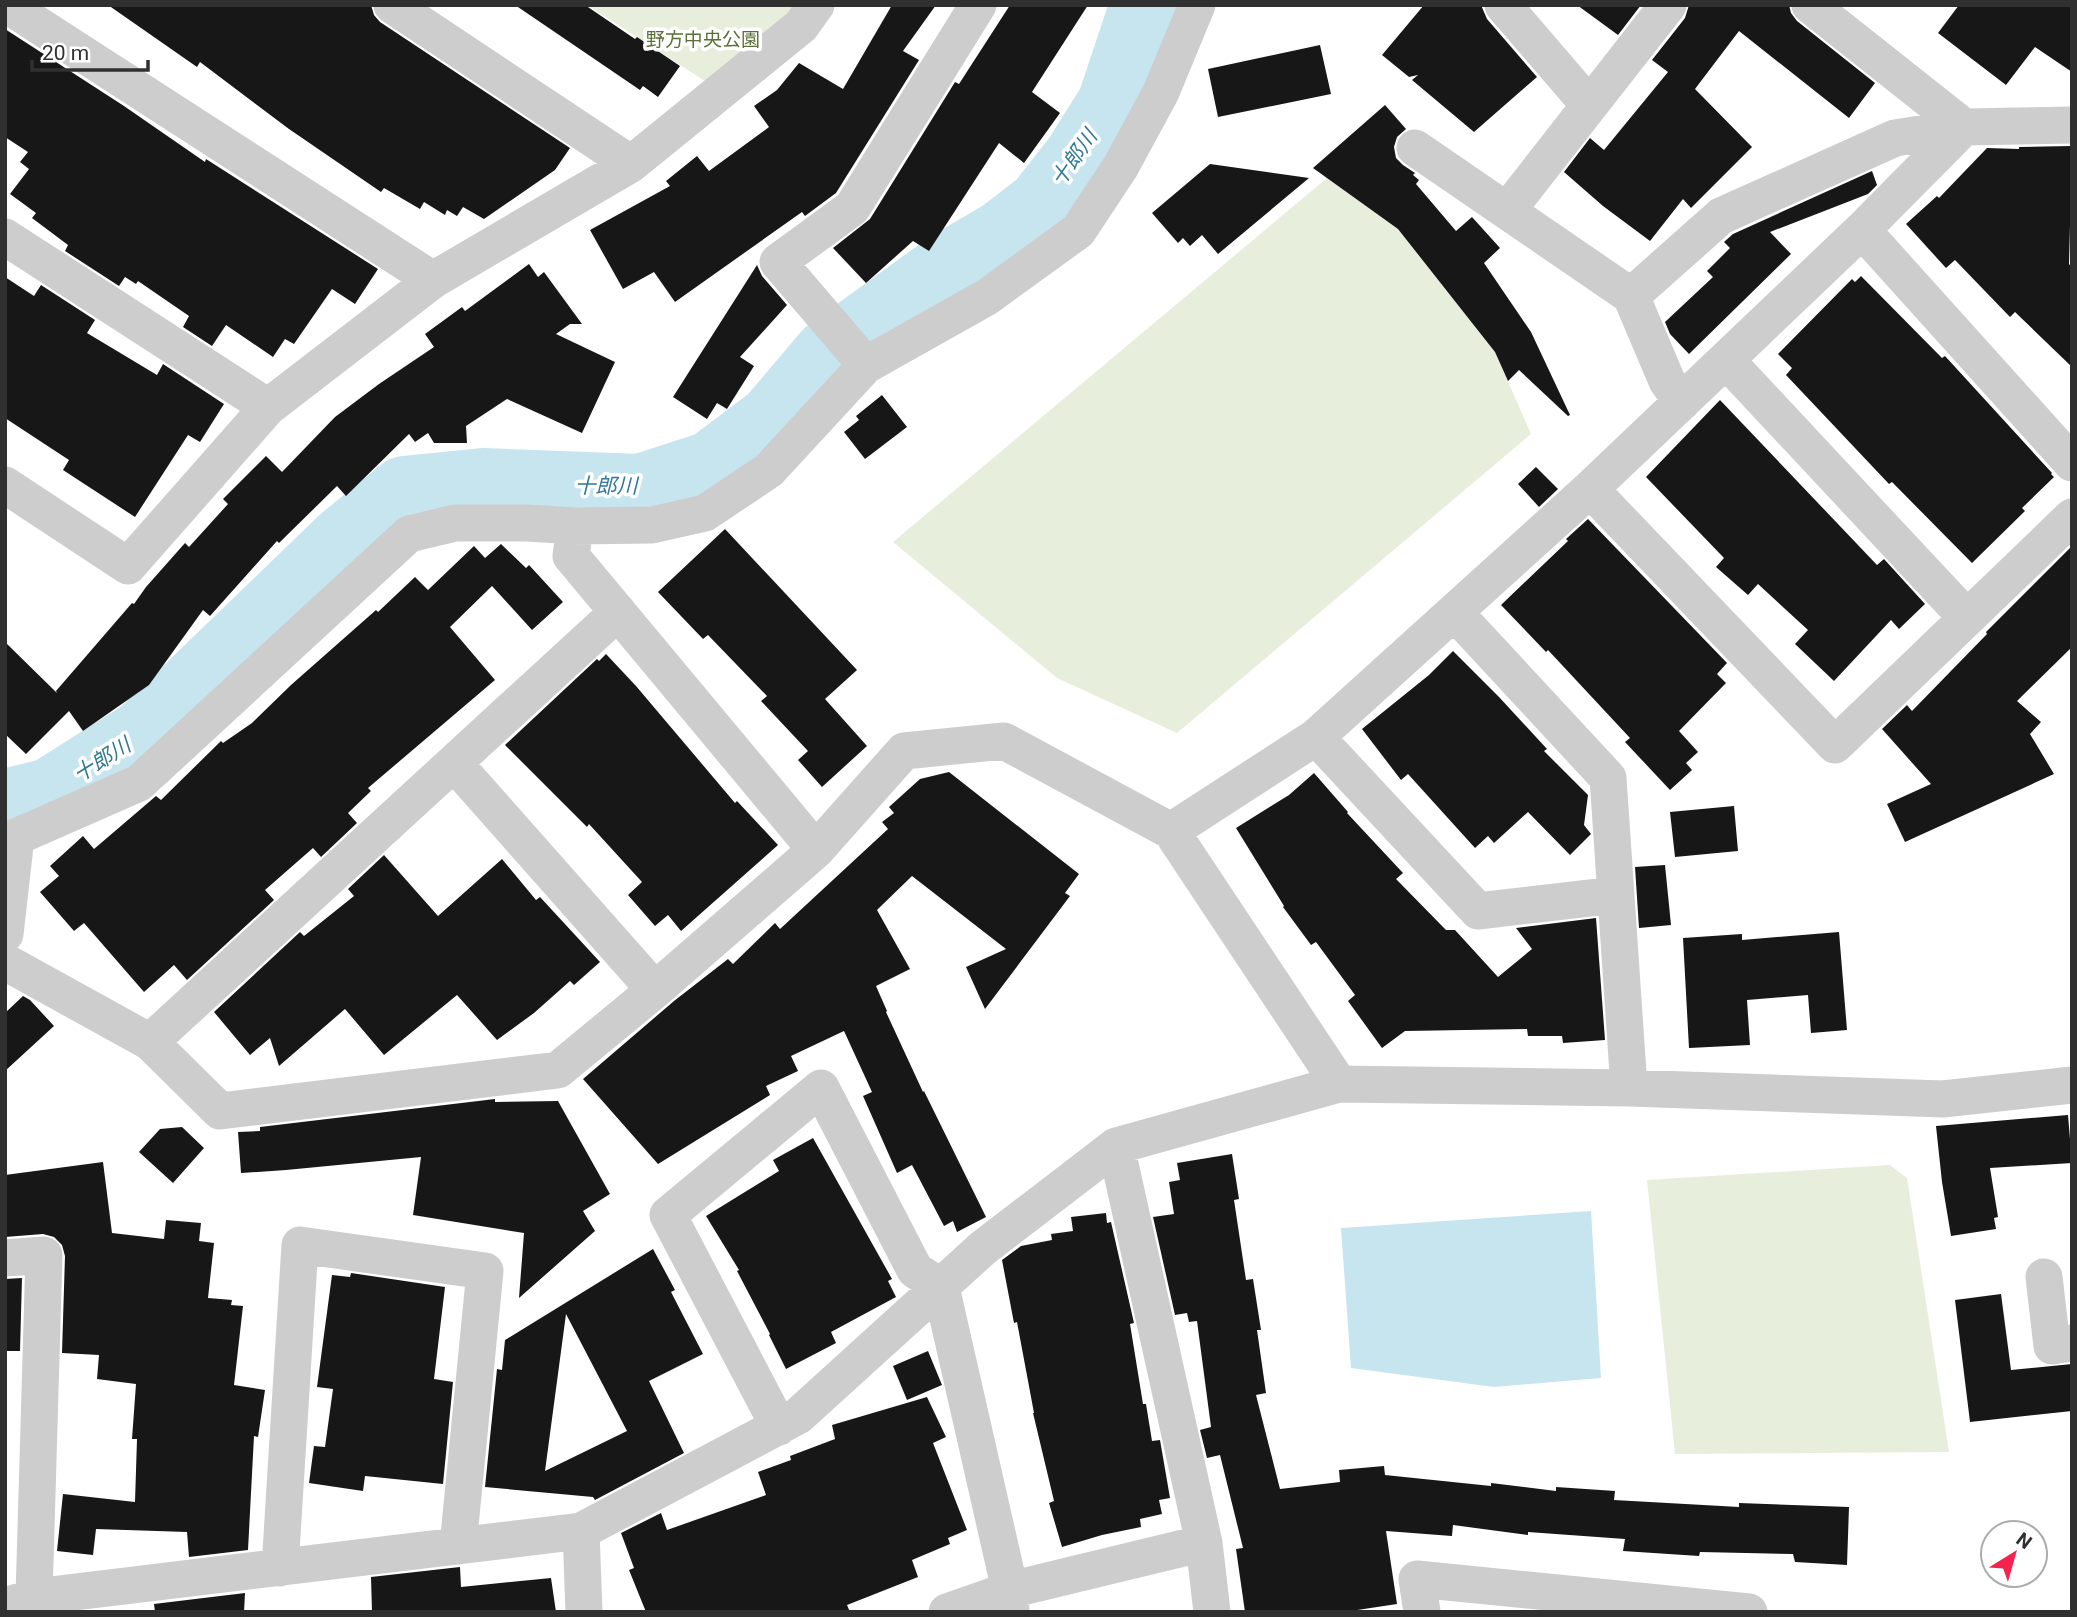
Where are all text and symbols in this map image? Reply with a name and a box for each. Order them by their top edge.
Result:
scale bar [32,28,147,72]
park label: 野方中央公園 [646,28,760,51]
text: 20 m [42,41,89,65]
water label: 十郎川 [1046,124,1103,191]
water label: 十郎川 [575,474,639,498]
water label: 十郎川 [69,732,137,787]
north arrow [1979,1519,2049,1589]
text: N [2012,1528,2036,1554]

